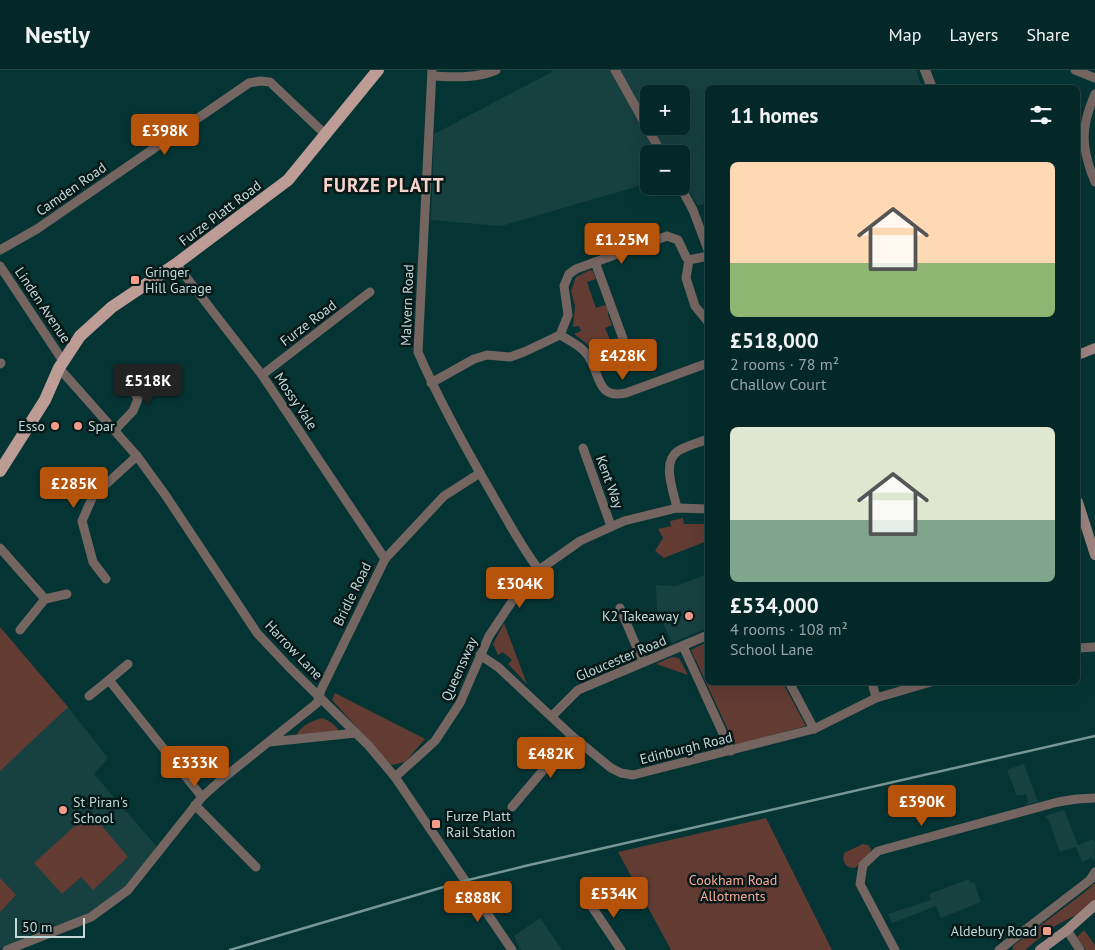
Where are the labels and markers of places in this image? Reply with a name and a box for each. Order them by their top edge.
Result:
pin: £398K [130,114,200,156]
pin: £1.25M [581,222,663,265]
place label: Gringer Hill Garage [145,263,212,297]
marker: Gringer Hill Garage [129,274,141,286]
pin: £428K [588,338,658,381]
pin: £518K [113,364,183,406]
place label: Esso [18,417,45,435]
place label: Spar [88,417,115,435]
marker: Esso [49,420,61,432]
marker: Spar [72,420,84,432]
pin: £285K [39,466,109,509]
pin: £304K [485,566,555,609]
place label: K2 Takeaway [602,607,679,625]
marker: K2 Takeaway [683,610,695,622]
pin: £482K [516,736,586,779]
pin: £333K [160,746,230,788]
pin: £390K [887,784,957,827]
place label: St Piran's School [73,793,128,827]
marker: St Piran's School [57,804,69,816]
place label: Furze Platt Rail Station [446,807,516,841]
marker: Furze Platt Rail Station [430,818,442,830]
pin: £534K [579,876,649,919]
pin: £888K [443,880,513,923]
place label: Aldebury Road [951,922,1037,940]
marker: Aldebury Road [1041,925,1053,937]

